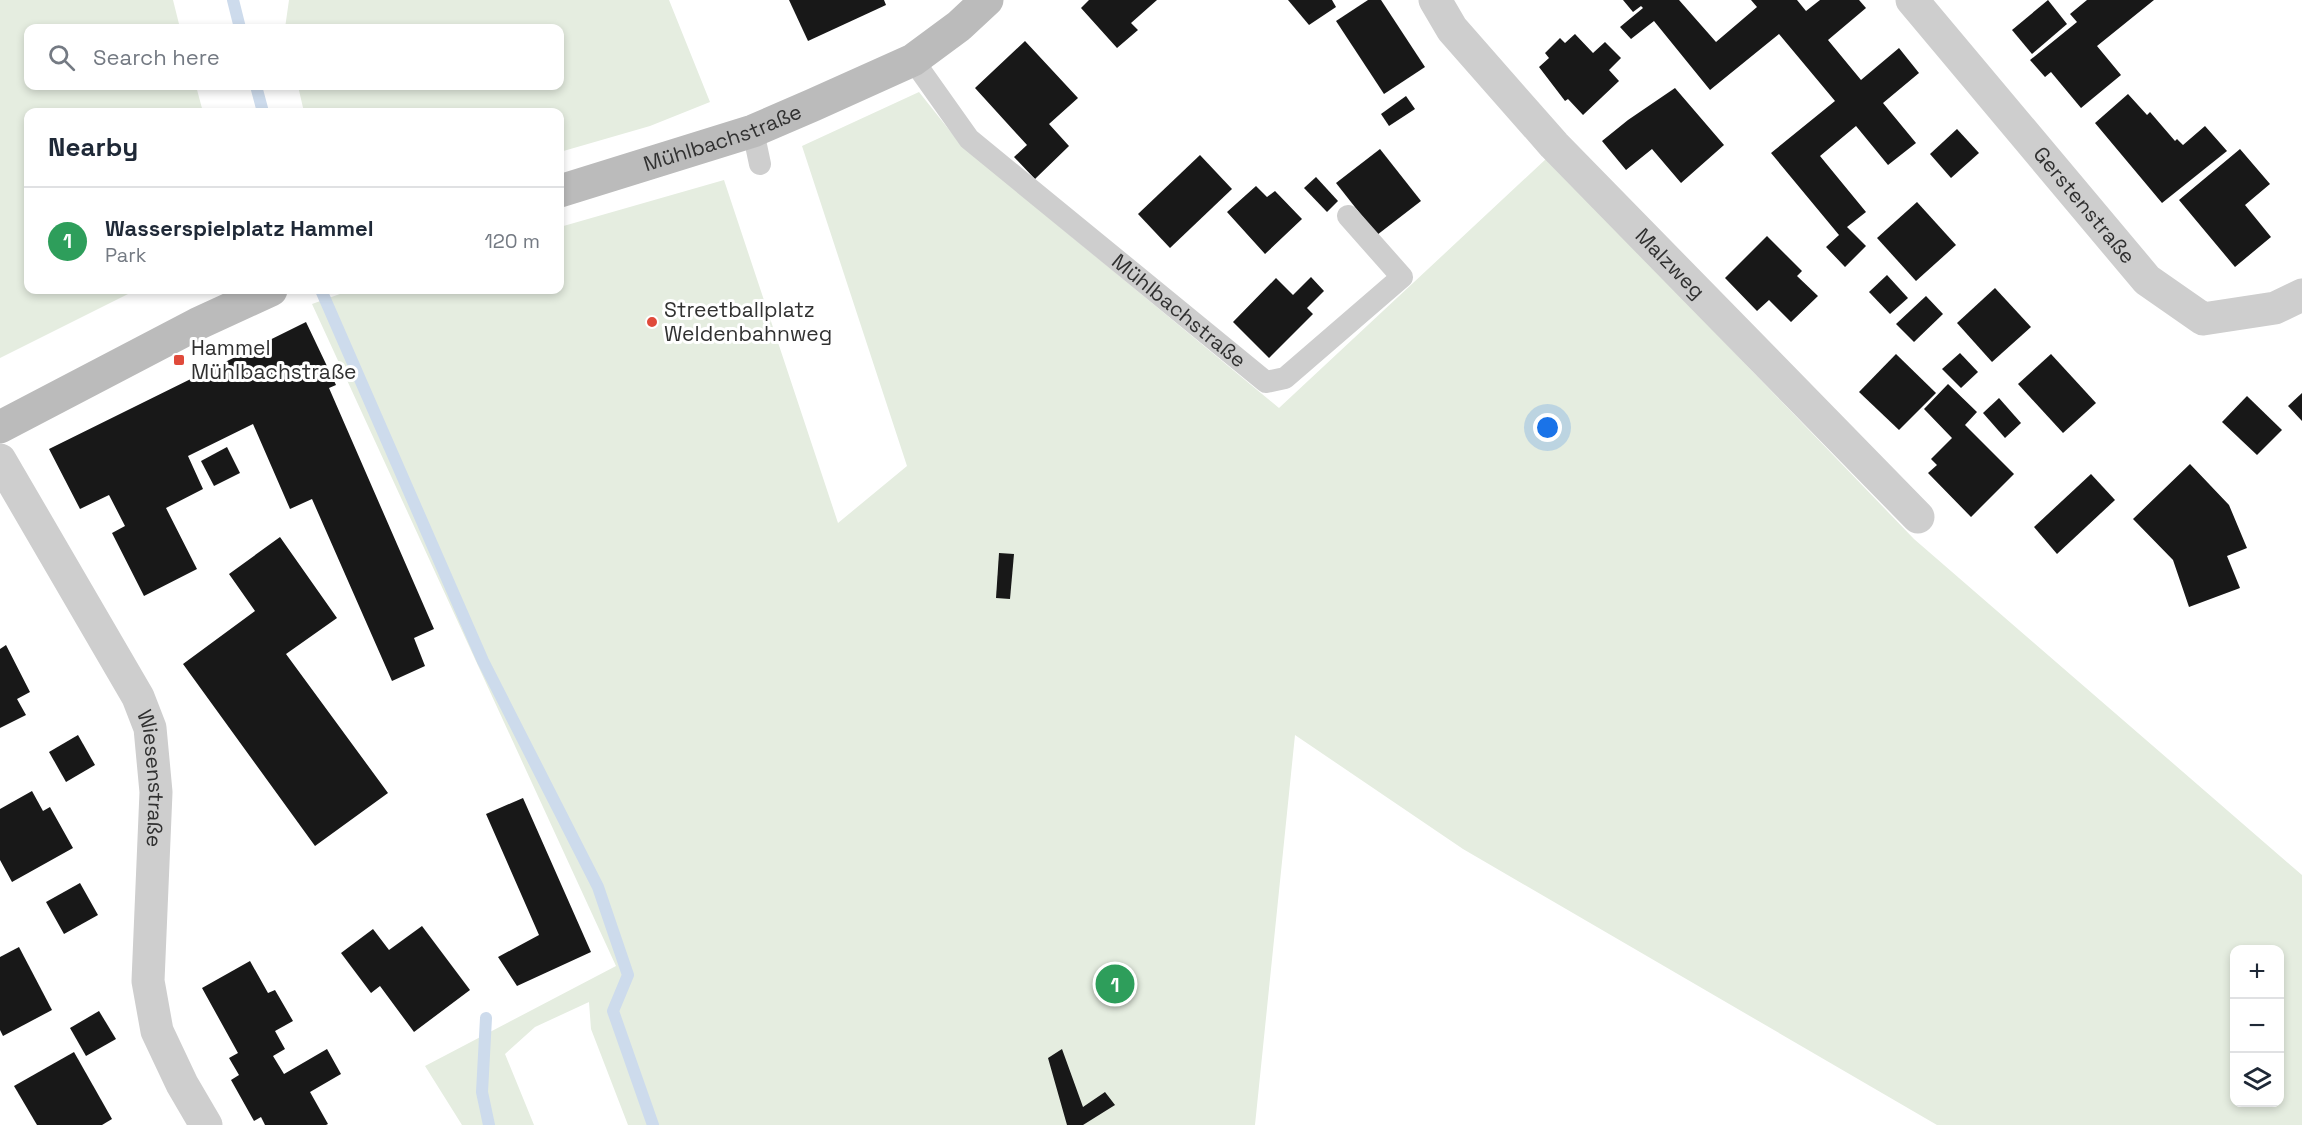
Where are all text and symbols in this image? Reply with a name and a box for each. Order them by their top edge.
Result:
search box [24,24,564,90]
icon: search [45,41,78,74]
text: Search here [93,43,220,71]
street label: Mühlbachstraße [640,98,806,177]
text: Nearby [48,130,138,164]
street label: Gerstenstraße [2028,141,2142,269]
text: Wasserspielplatz Hammel [105,214,374,242]
street label: Malzweg [1630,222,1711,304]
text: 1 [63,228,72,254]
text: 120 m [484,228,540,254]
text: Park [105,242,147,268]
street label: Mühlbachstraße [1107,247,1252,373]
place label: Streetballplatz Weldenbahnweg [664,296,832,347]
marker: Streetballplatz Weldenbahnweg [645,315,659,329]
place label: Hammel Mühlbachstraße [191,334,357,385]
marker: Hammel Mühlbachstraße [172,353,186,367]
your location [1533,413,1562,442]
street label: Wiesenstraße [131,706,170,848]
map controls [2230,945,2284,1107]
button: + [2230,945,2284,999]
pin: 1 [1096,962,1134,1006]
button: − [2230,999,2284,1053]
button: layers [2230,1053,2284,1107]

